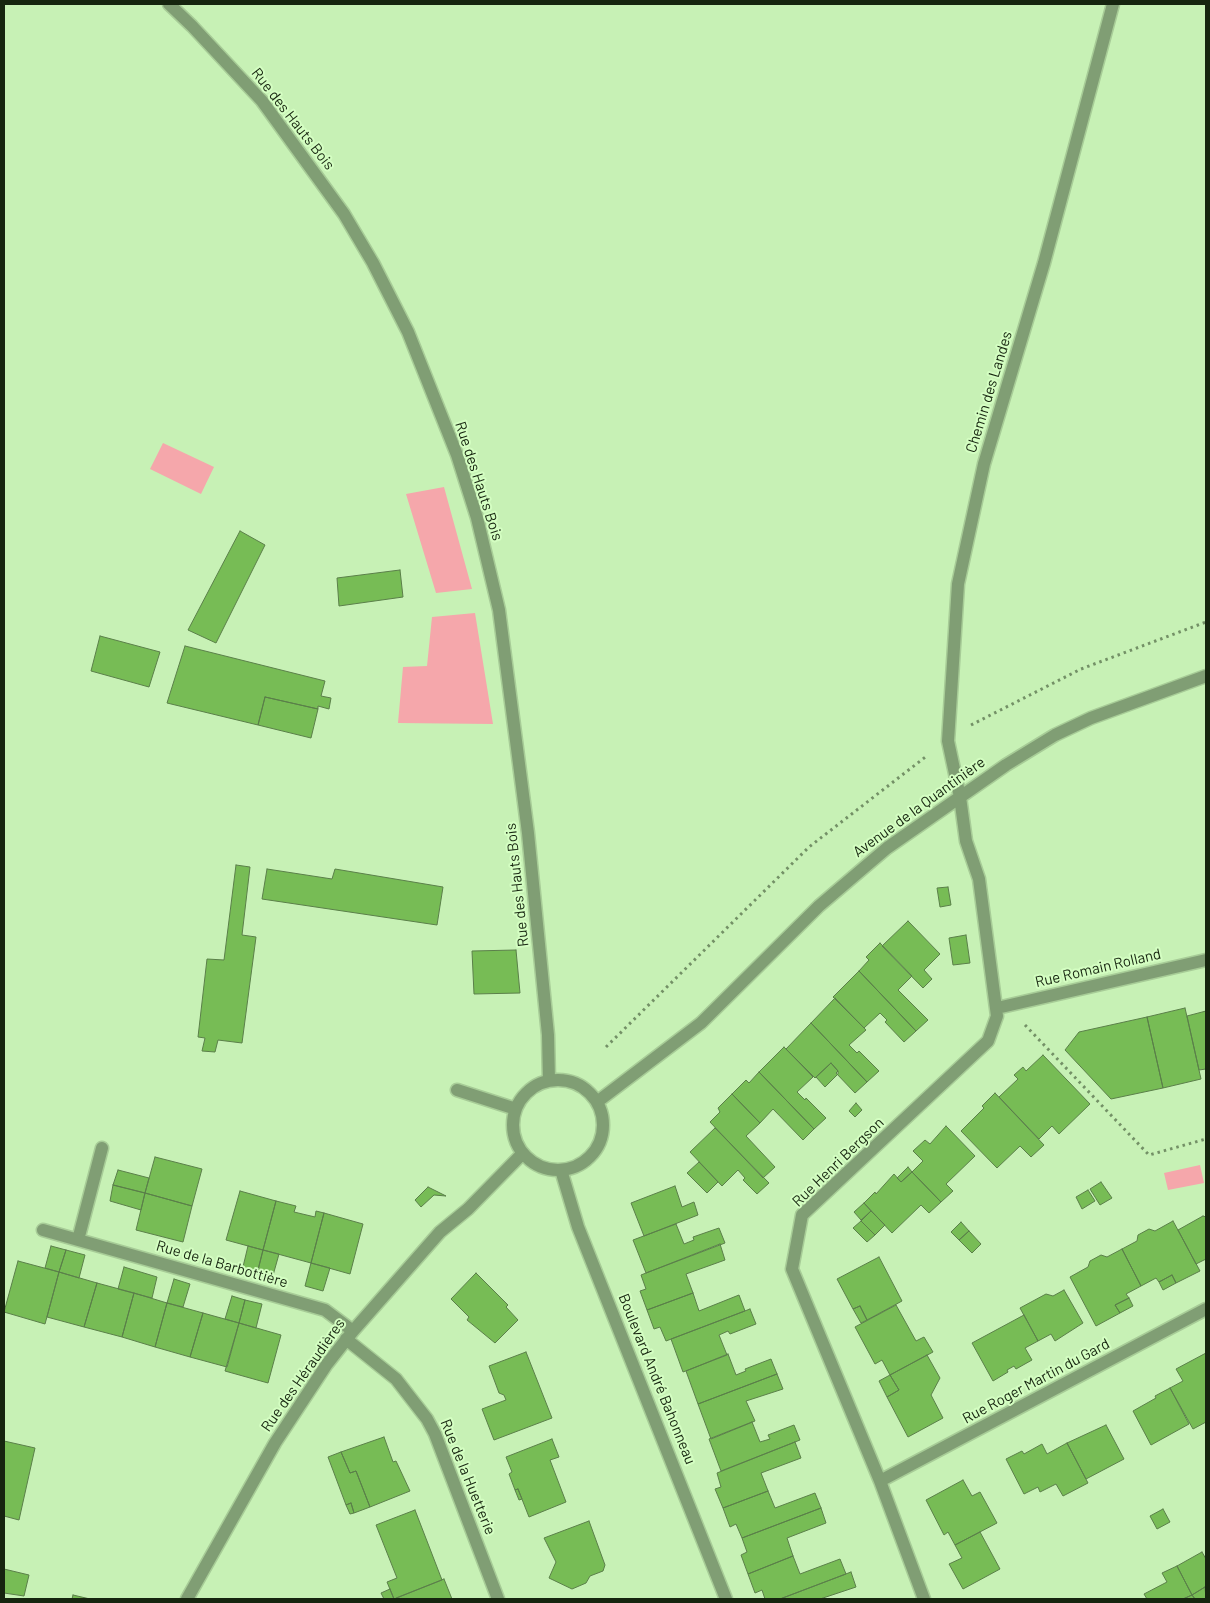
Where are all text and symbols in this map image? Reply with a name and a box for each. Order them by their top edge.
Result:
street label: Rue des Hauts Bois [248,64,338,174]
street label: Chemin des Landes [962,329,1016,455]
street label: Rue des Hauts Bois [451,419,507,543]
street label: Avenue de la Quantinière [849,753,989,861]
street label: Rue des Hauts Bois [502,822,532,948]
street label: Rue Romain Rolland [1033,945,1163,991]
street label: Rue Henri Bergson [788,1114,888,1210]
street label: Rue de la Barbottière [154,1237,290,1291]
street label: Boulevard André Bahonneau [614,1291,700,1467]
street label: Rue des Héraudières [257,1315,349,1435]
street label: Rue Roger Martin du Gard [959,1335,1113,1427]
street label: Rue de la Huetterie [437,1417,499,1537]

